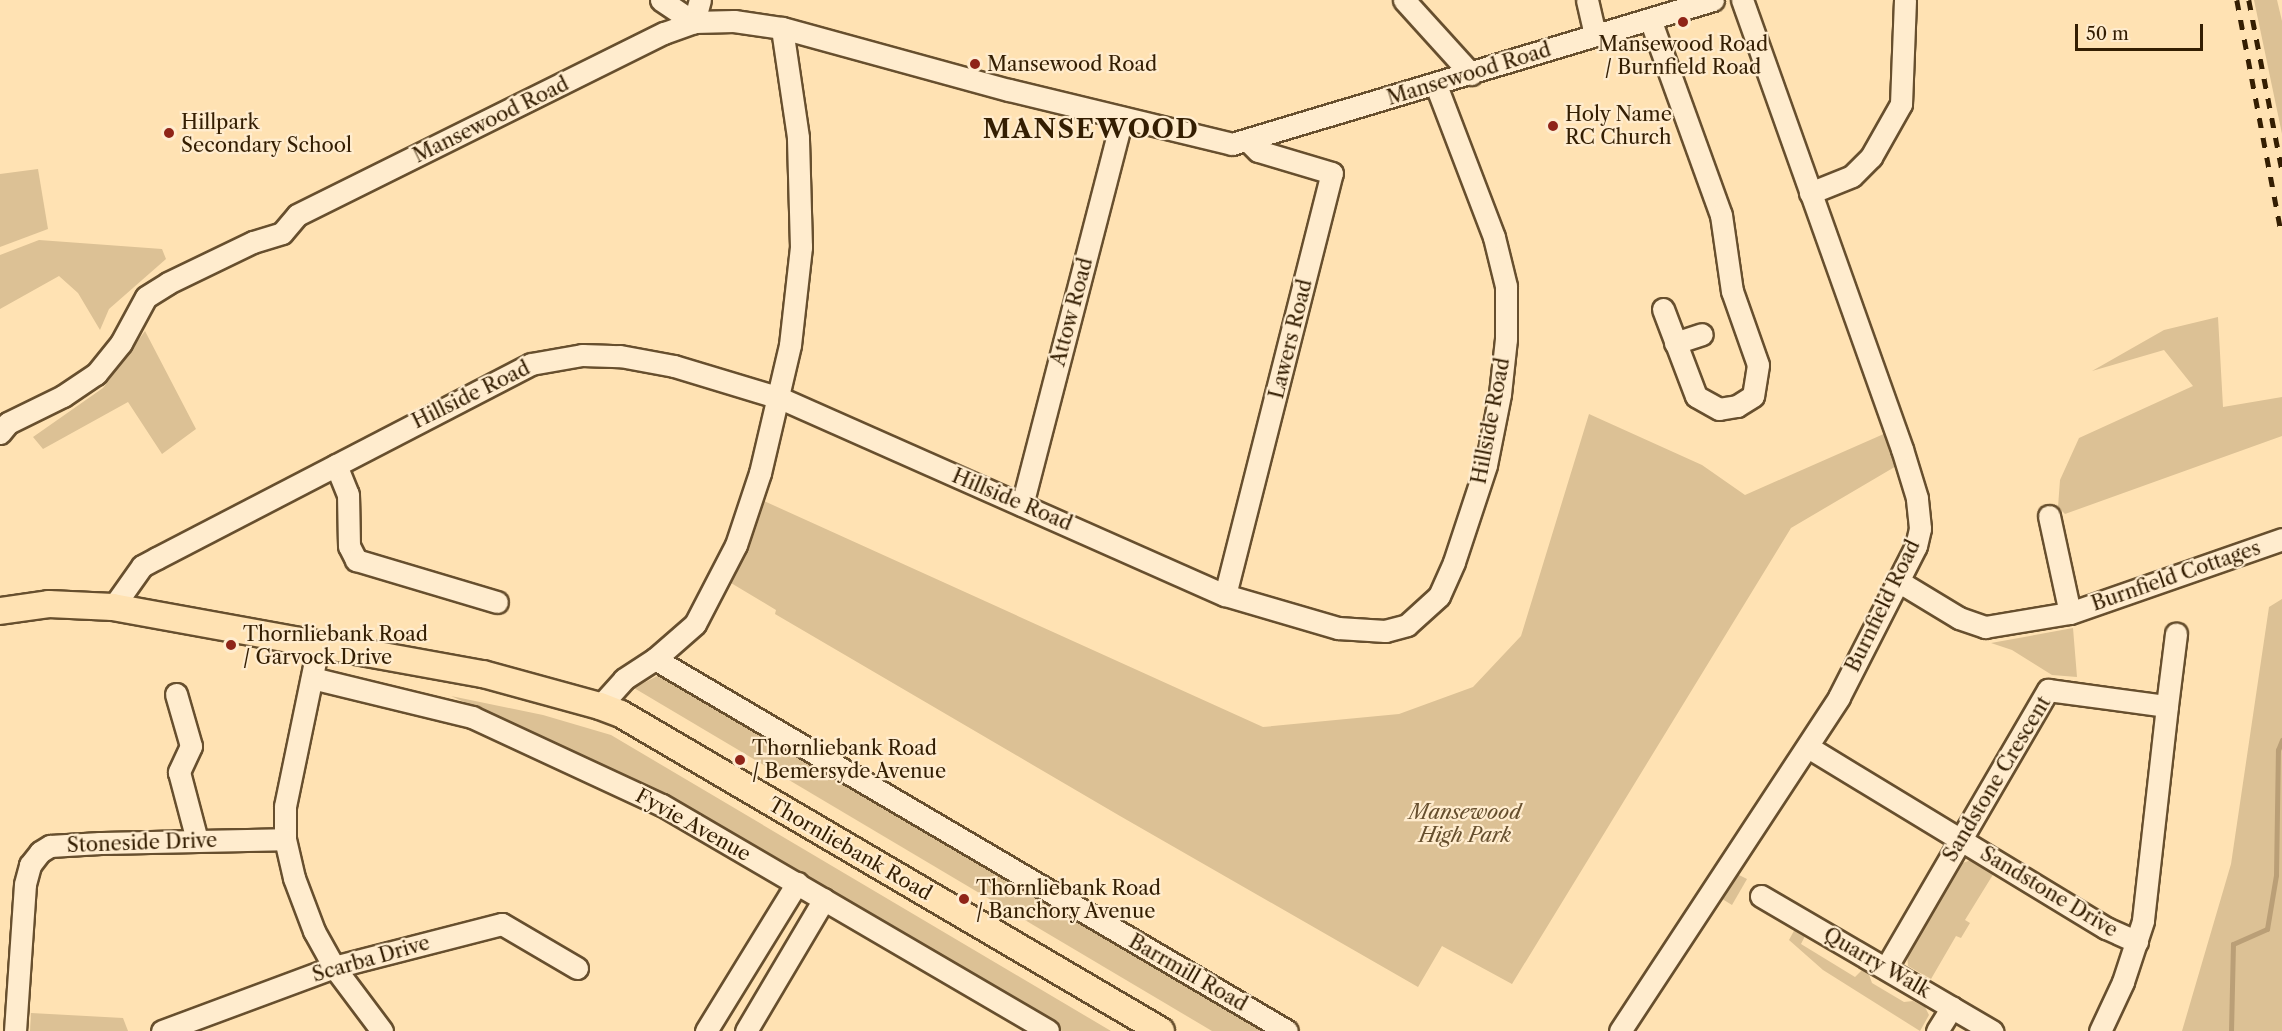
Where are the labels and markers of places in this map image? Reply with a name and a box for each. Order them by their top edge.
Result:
marker: Mansewood Road / Burnfield Road [1676,15,1690,29]
place label: Mansewood Road / Burnfield Road [1598,32,1768,79]
place label: Mansewood Road [987,52,1157,76]
marker: Mansewood Road [968,57,982,71]
place label: Holy Name RC Church [1565,102,1673,149]
place label: Hillpark Secondary School [181,110,353,157]
marker: Holy Name RC Church [1546,119,1560,133]
marker: Hillpark Secondary School [162,126,176,140]
place label: Thornliebank Road / Garvock Drive [243,622,428,669]
marker: Thornliebank Road / Garvock Drive [224,638,238,652]
place label: Thornliebank Road / Bemersyde Avenue [752,736,947,783]
marker: Thornliebank Road / Bemersyde Avenue [733,753,747,767]
place label: Thornliebank Road / Banchory Avenue [976,876,1161,923]
marker: Thornliebank Road / Banchory Avenue [957,892,971,906]

